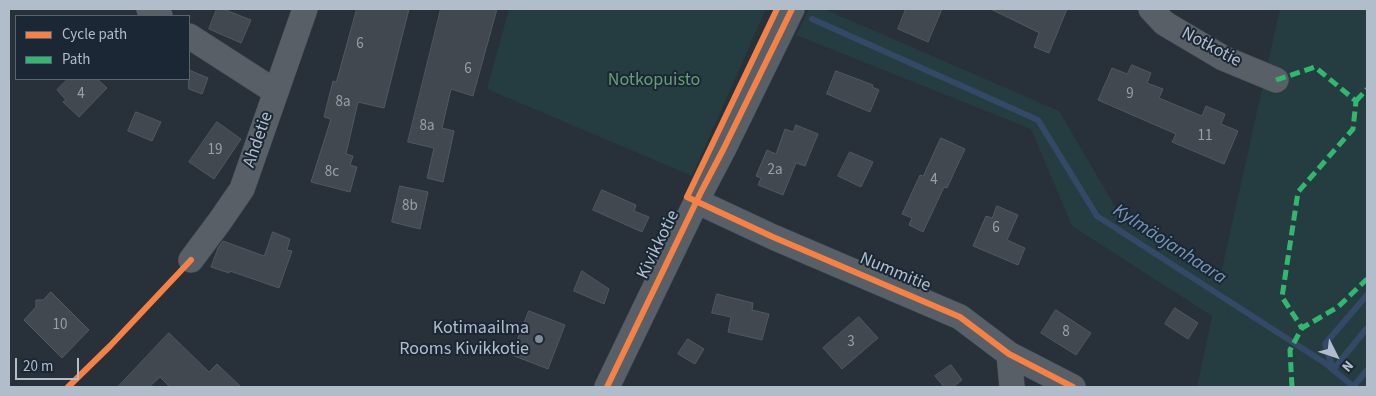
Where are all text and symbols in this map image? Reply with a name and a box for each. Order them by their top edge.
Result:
legend [15,15,190,80]
street label: Notkotie [1177,23,1245,73]
text: Cycle path [62,24,127,45]
house number: 6 [356,36,364,54]
text: Path [62,49,90,70]
house number: 6 [464,61,472,79]
park label: Notkopuisto [608,70,700,92]
house number: 4 [77,86,85,104]
house number: 9 [1126,86,1134,104]
house number: 8a [335,94,351,112]
street label: Ahdetie [239,109,279,171]
house number: 8a [419,118,435,136]
house number: 11 [1198,128,1212,146]
house number: 19 [208,142,222,160]
house number: 2a [767,162,783,180]
house number: 8c [325,164,339,182]
house number: 4 [930,172,938,190]
house number: 8b [402,198,418,216]
water label: Kylmäojanhaara [1108,200,1230,290]
street label: Kivikkotie [633,207,685,283]
house number: 6 [992,220,1000,238]
street label: Nummitie [856,248,934,298]
house number: 10 [53,317,67,335]
place label: Kotimaailma Rooms Kivikkotie [399,318,529,360]
house number: 8 [1062,324,1070,342]
north arrow [1311,331,1361,381]
marker: Kotimaailma Rooms Kivikkotie [533,333,545,345]
house number: 3 [847,334,855,352]
scale bar [18,348,81,380]
text: 20 m [23,356,53,377]
text: N [1337,356,1358,376]

